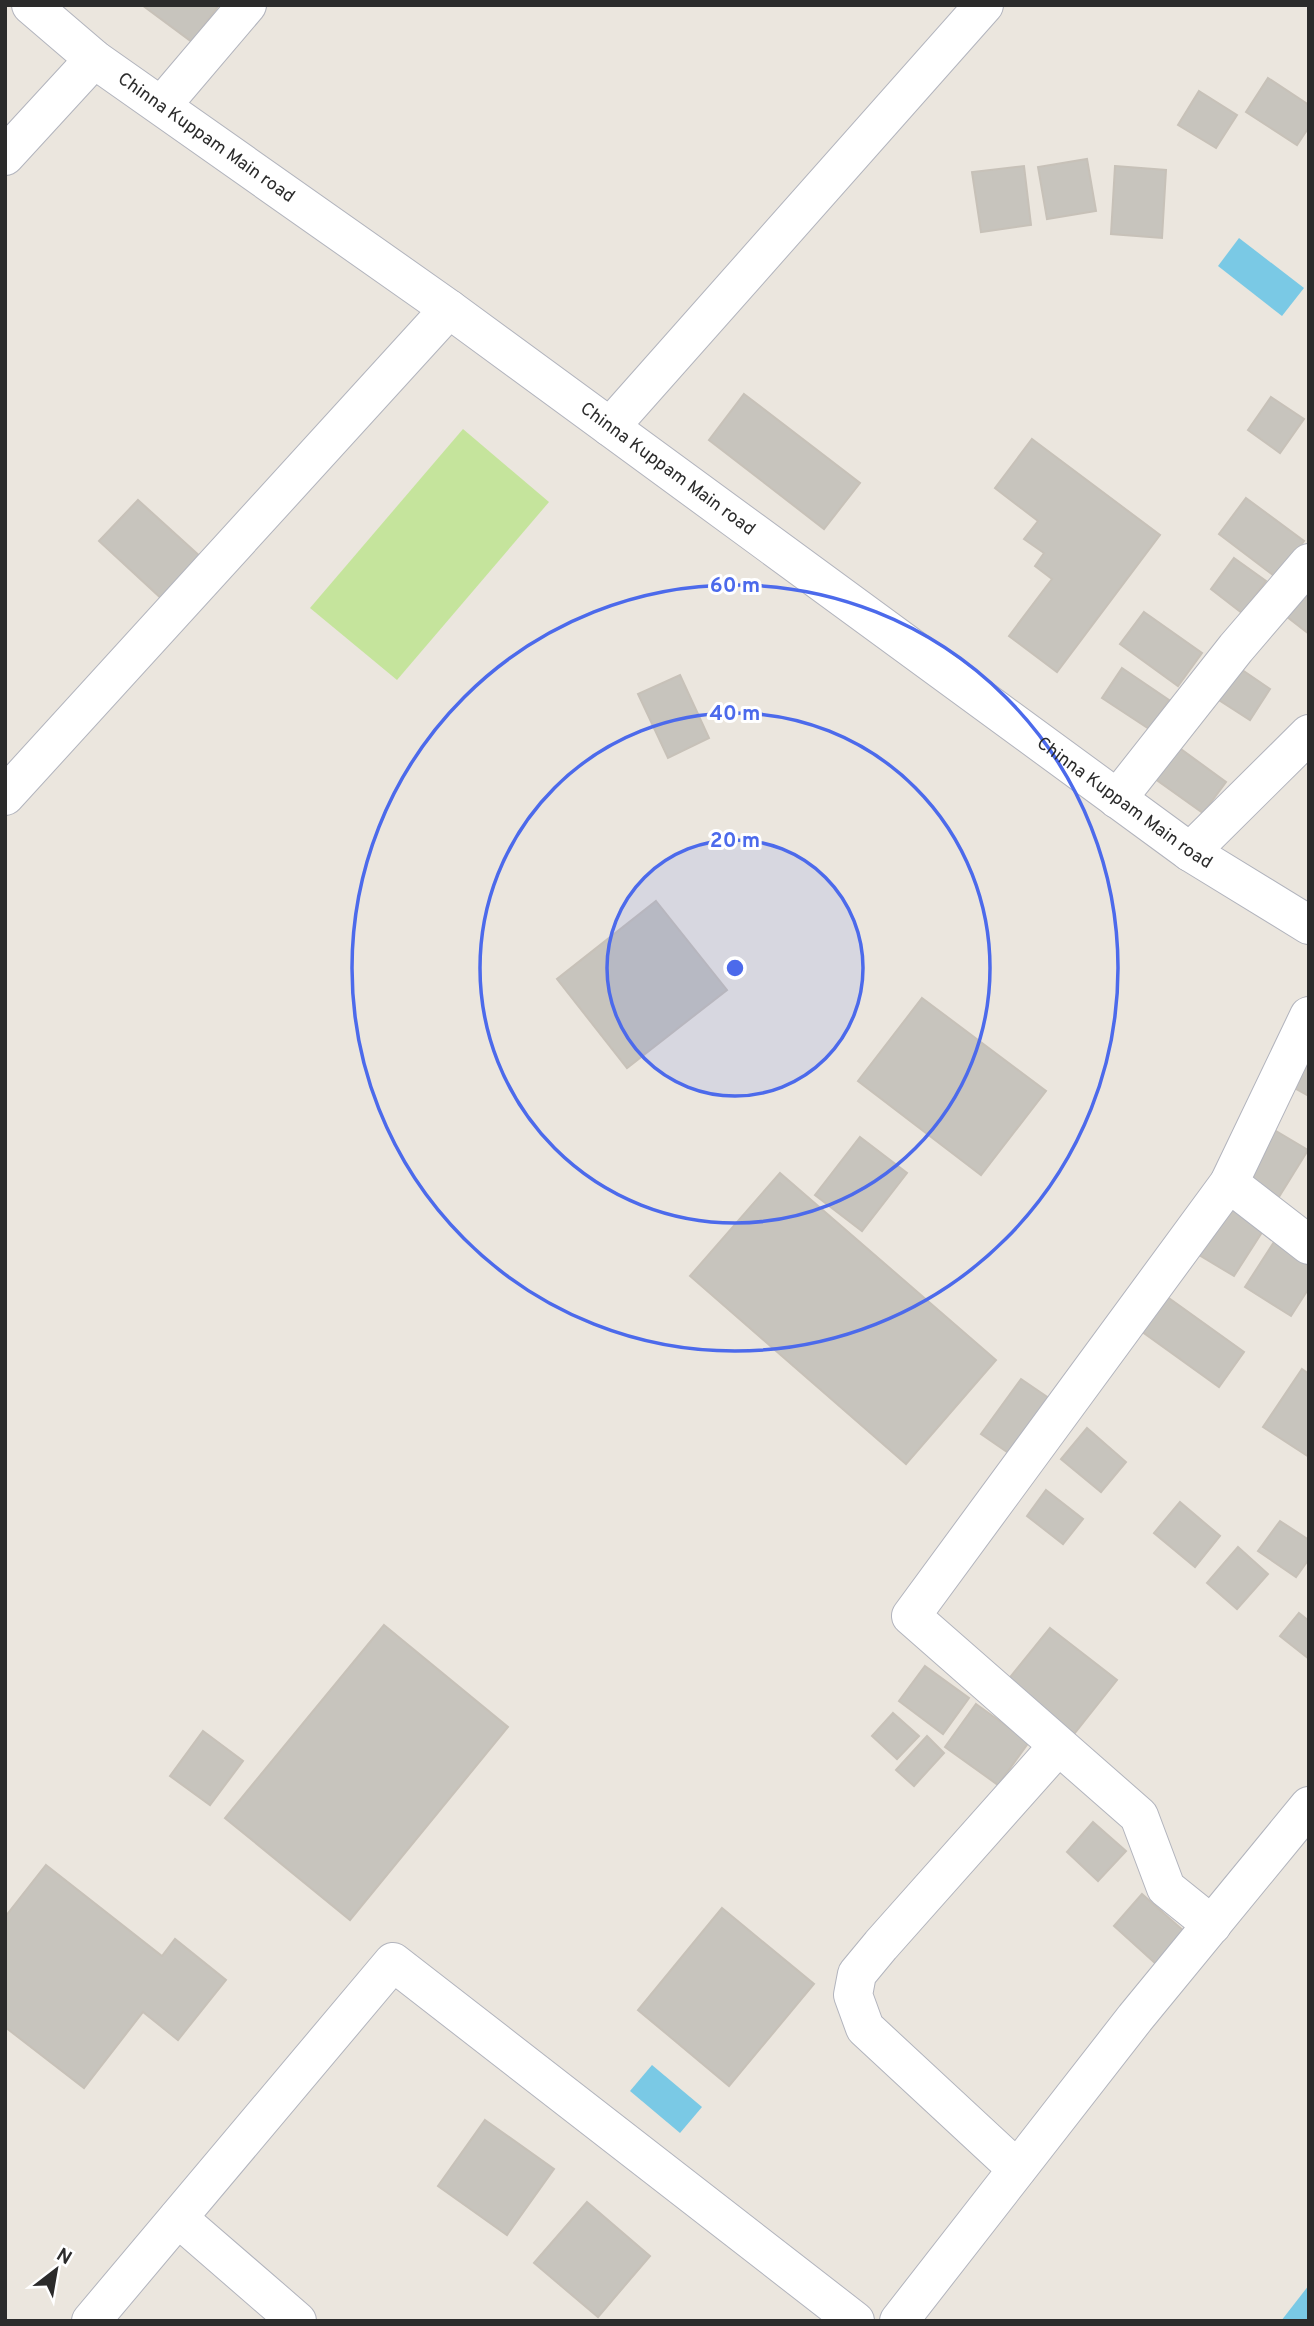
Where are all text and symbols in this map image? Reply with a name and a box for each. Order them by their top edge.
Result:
street label: Chinna Kuppam Main road [113,68,299,208]
street label: Chinna Kuppam Main road [575,397,760,541]
text: 60 m [710,573,760,600]
text: 40 m [710,701,760,728]
street label: Chinna Kuppam Main road [1032,732,1216,874]
text: 20 m [710,828,760,855]
centre of rings [723,956,747,980]
north arrow [21,2235,91,2305]
text: N [52,2243,76,2271]

